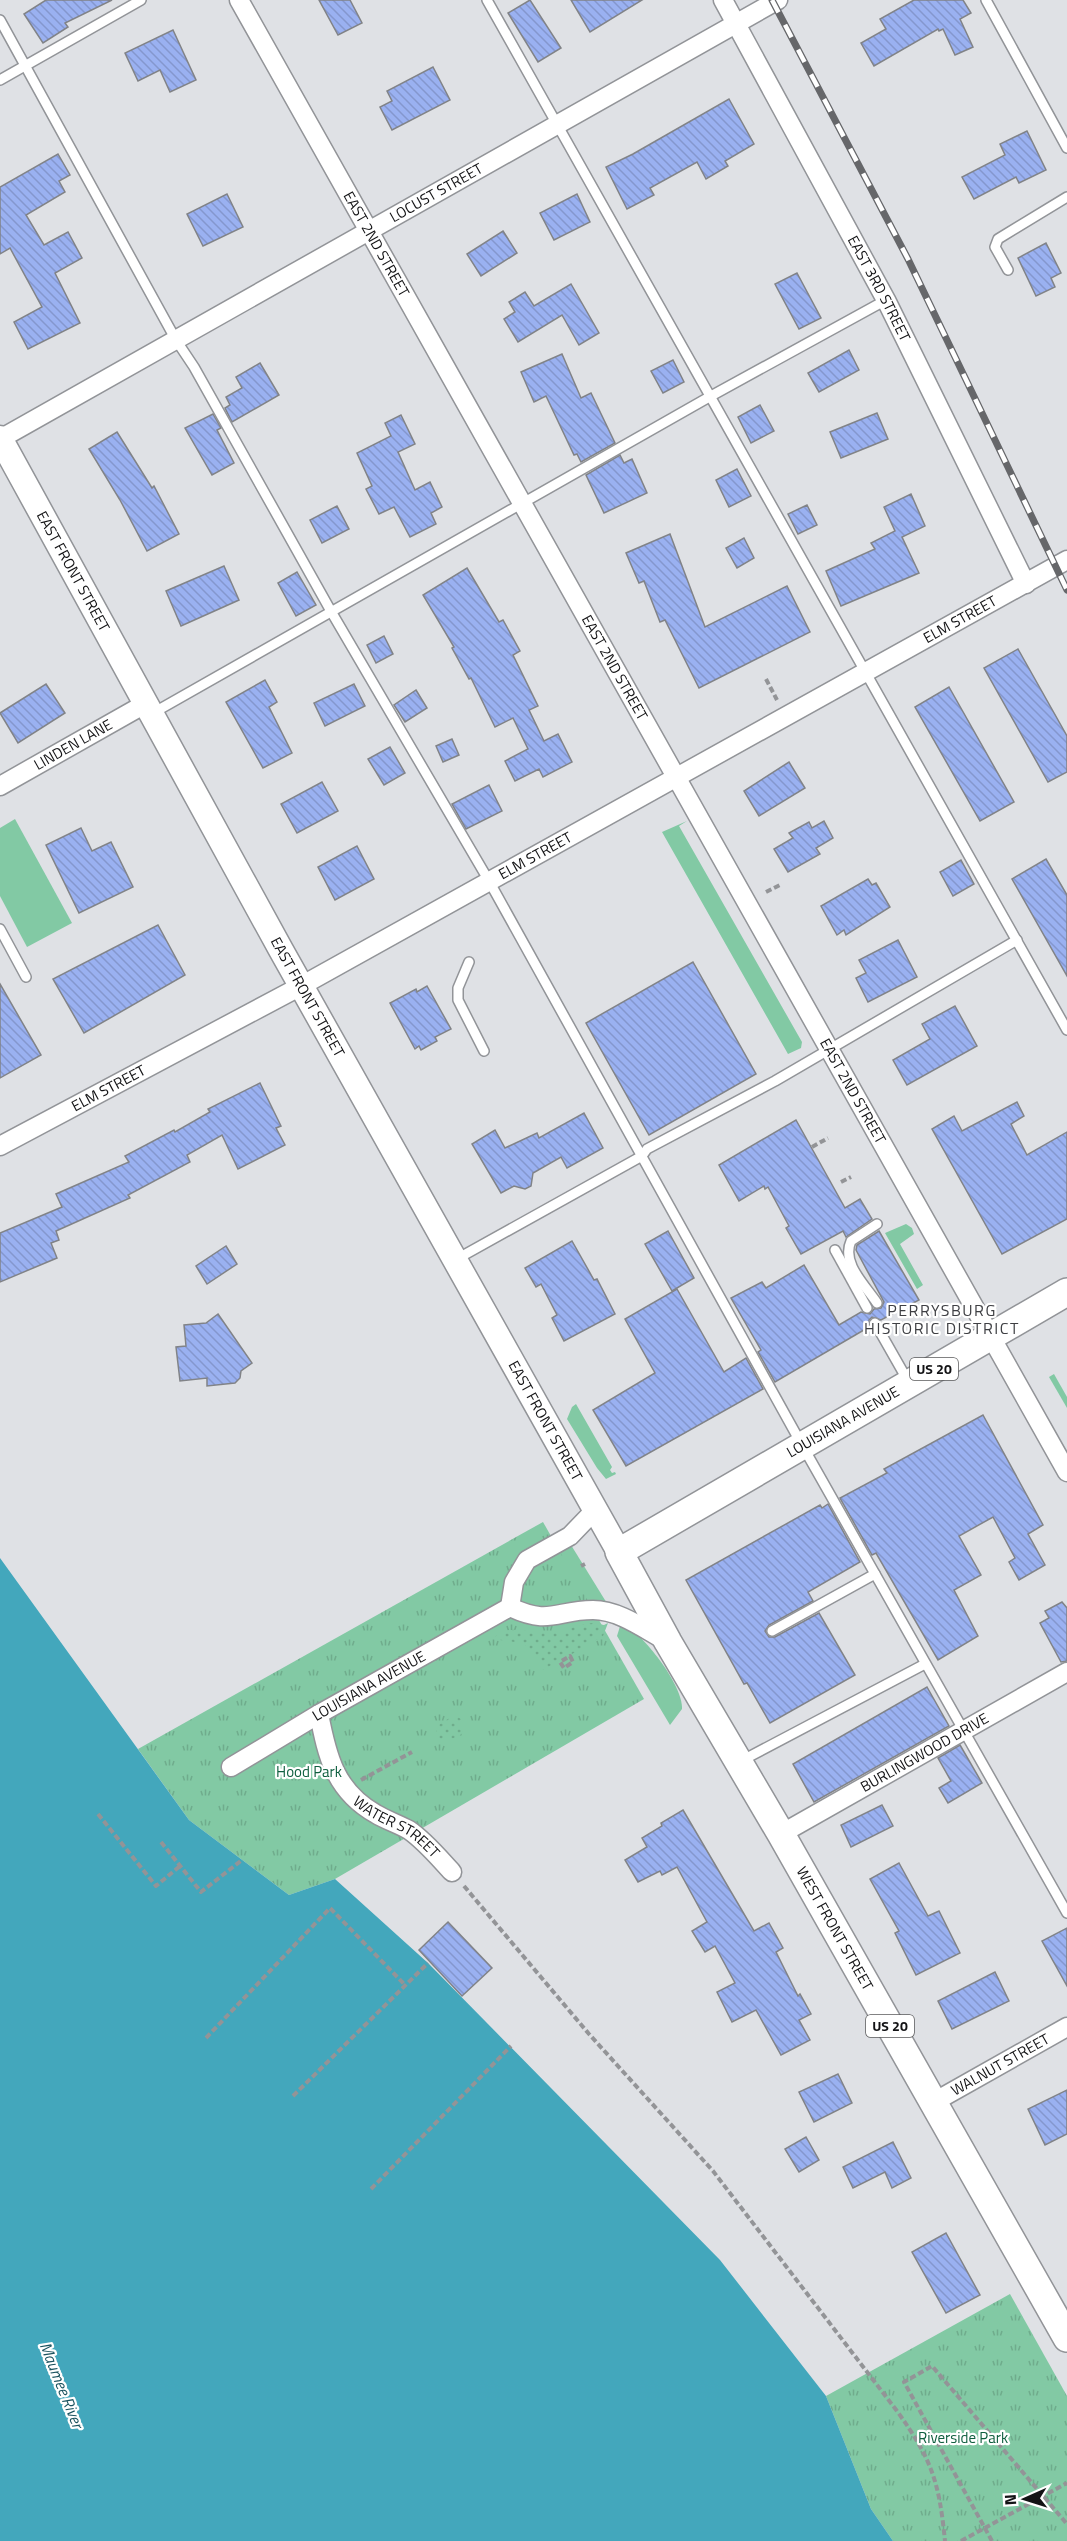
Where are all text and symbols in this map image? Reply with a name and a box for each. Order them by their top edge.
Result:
street label: LOCUST STREET [385,157,487,228]
street label: EAST 2ND STREET [338,187,416,301]
street label: EAST 3RD STREET [842,231,917,345]
street label: EAST FRONT STREET [31,506,116,636]
street label: ELM STREET [919,589,1001,649]
street label: EAST 2ND STREET [576,610,654,724]
street label: LINDEN LANE [29,713,116,776]
street label: ELM STREET [494,825,576,885]
street label: EAST FRONT STREET [265,933,351,1061]
street label: EAST 2ND STREET [814,1034,892,1148]
street label: ELM STREET [67,1059,150,1117]
district label: PERRYSBURG HISTORIC DISTRICT [864,1298,1020,1340]
street label: EAST FRONT STREET [503,1356,589,1485]
road number: US 20 [910,1358,958,1380]
street label: LOUISIANA AVENUE [782,1380,903,1463]
street label: LOUISIANA AVENUE [307,1644,430,1727]
street label: BURLINGWOOD DRIVE [856,1707,993,1798]
park label: Hood Park [276,1760,342,1783]
street label: WATER STREET [348,1790,446,1863]
street label: WEST FRONT STREET [791,1862,879,1995]
road number: US 20 [866,2015,914,2037]
street label: WALNUT STREET [946,2027,1054,2101]
water label: Maumee River [34,2338,91,2433]
park label: Riverside Park [918,2426,1008,2449]
north arrow [995,2469,1055,2529]
text: N [998,2494,1022,2506]

